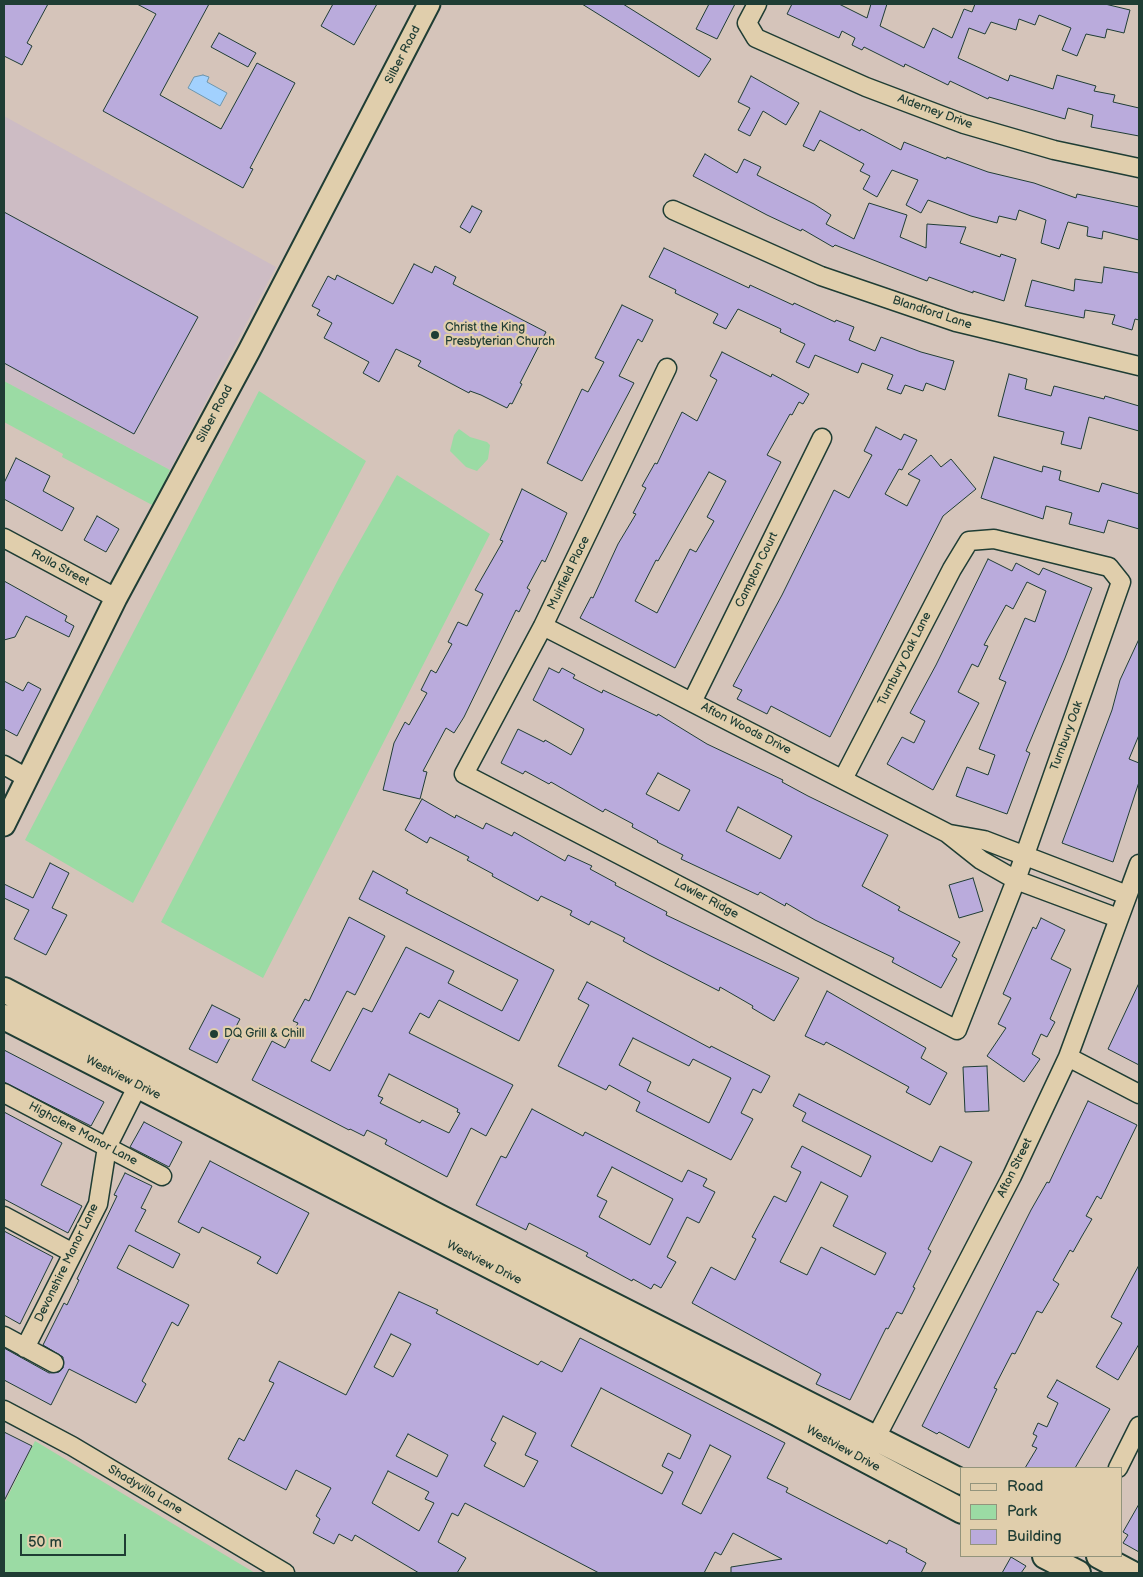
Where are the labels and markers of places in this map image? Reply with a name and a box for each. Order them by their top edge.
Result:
place label: Christ the King Presbyterian Church [445,321,555,349]
marker: Christ the King Presbyterian Church [429,329,441,341]
place label: DQ Grill & Chill [224,1027,304,1041]
marker: DQ Grill & Chill [208,1028,220,1040]

